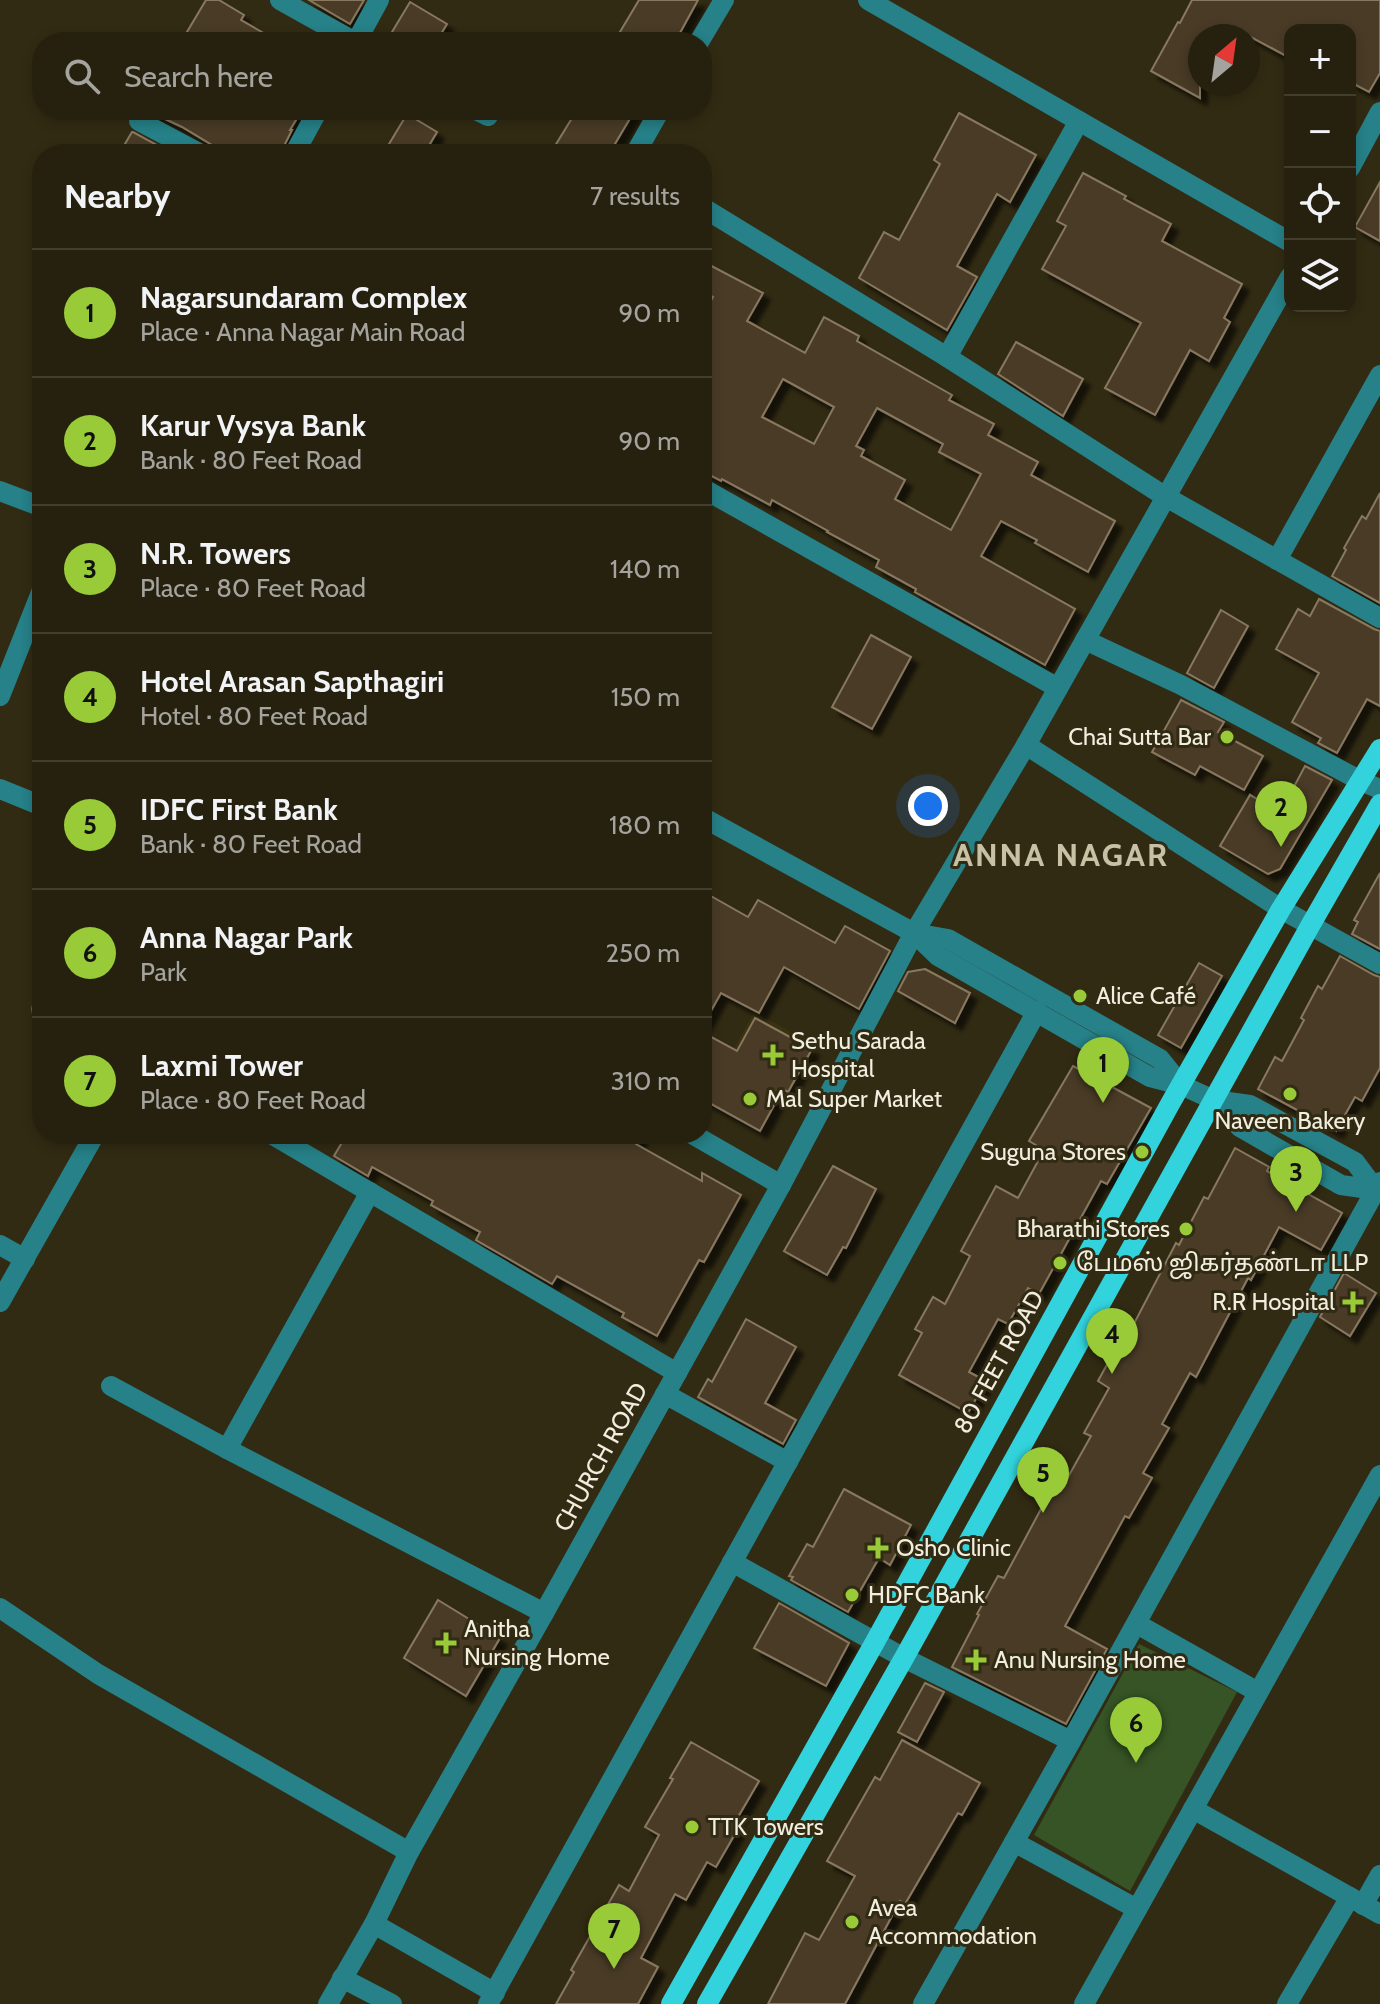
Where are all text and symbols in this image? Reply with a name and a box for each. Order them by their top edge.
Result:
north arrow [1188,24,1260,96]
map controls [1284,24,1356,312]
button: + [1284,24,1356,96]
search box [32,32,712,120]
icon: search [60,54,104,98]
text: Search here [124,58,273,95]
button: − [1284,96,1356,168]
button: locate [1284,168,1356,240]
text: Nearby [64,175,171,217]
text: 7 results [590,180,680,212]
button: layers [1284,240,1356,312]
text: Nagarsundaram Complex [140,279,467,316]
text: 1 [85,297,95,329]
text: 90 m [618,297,680,329]
text: Place · Anna Nagar Main Road [140,316,465,348]
text: Karur Vysya Bank [140,407,366,444]
text: 2 [83,425,97,457]
text: 90 m [618,425,680,457]
text: Bank · 80 Feet Road [140,444,362,476]
text: N.R. Towers [140,535,291,572]
text: 3 [83,553,97,585]
text: 140 m [610,553,680,585]
text: Place · 80 Feet Road [140,572,366,604]
text: Hotel Arasan Sapthagiri [140,663,444,700]
text: 4 [82,681,98,713]
text: 150 m [611,681,680,713]
text: Hotel · 80 Feet Road [140,700,368,732]
place label: Chai Sutta Bar [1068,722,1211,751]
marker: Chai Sutta Bar [1218,728,1236,746]
pin: 2 [1255,781,1307,847]
your location [908,786,948,826]
text: IDFC First Bank [140,791,338,828]
text: 5 [83,809,97,841]
text: 180 m [609,809,680,841]
text: Bank · 80 Feet Road [140,828,362,860]
district label: ANNA NAGAR [953,835,1169,874]
text: Anna Nagar Park [140,919,353,956]
text: 6 [83,937,97,969]
text: 250 m [606,937,680,969]
text: Park [140,956,187,988]
place label: Alice Café [1096,981,1196,1010]
marker: Alice Café [1071,987,1089,1005]
place label: Sethu Sarada Hospital [791,1026,926,1083]
pin: 1 [1077,1037,1129,1103]
marker: Sethu Sarada Hospital [762,1044,784,1066]
text: Laxmi Tower [140,1047,303,1084]
text: 7 [83,1065,97,1097]
text: 310 m [611,1065,680,1097]
text: Place · 80 Feet Road [140,1084,366,1116]
place label: Mal Super Market [766,1084,942,1113]
marker: Naveen Bakery [1281,1085,1299,1103]
marker: Mal Super Market [741,1090,759,1108]
place label: Naveen Bakery [1215,1106,1365,1135]
place label: Suguna Stores [980,1137,1126,1166]
marker: Suguna Stores [1133,1143,1151,1161]
pin: 3 [1270,1146,1322,1212]
place label: Bharathi Stores [1017,1214,1170,1243]
marker: Bharathi Stores [1177,1220,1195,1238]
place label: பேமஸ் ஜிகர்தண்டா LLP [1076,1248,1368,1279]
marker: பேமஸ் ஜிகர்தண்டா LLP [1051,1254,1069,1272]
street label: 80 FEET ROAD [947,1285,1050,1438]
place label: R.R Hospital [1212,1287,1335,1316]
marker: R.R Hospital [1342,1291,1364,1313]
pin: 4 [1086,1308,1138,1374]
street label: CHURCH ROAD [548,1377,653,1536]
pin: 5 [1017,1447,1069,1513]
place label: Osho Clinic [896,1533,1011,1562]
marker: Osho Clinic [867,1537,889,1559]
place label: HDFC Bank [868,1580,985,1609]
marker: HDFC Bank [843,1586,861,1604]
place label: Anitha Nursing Home [464,1614,610,1671]
marker: Anitha Nursing Home [435,1632,457,1654]
place label: Anu Nursing Home [994,1645,1186,1674]
marker: Anu Nursing Home [965,1649,987,1671]
pin: 6 [1110,1697,1162,1763]
place label: TTK Towers [708,1812,824,1841]
marker: TTK Towers [683,1818,701,1836]
place label: Avea Accommodation [868,1893,1037,1950]
pin: 7 [588,1903,640,1969]
marker: Avea Accommodation [843,1913,861,1931]

